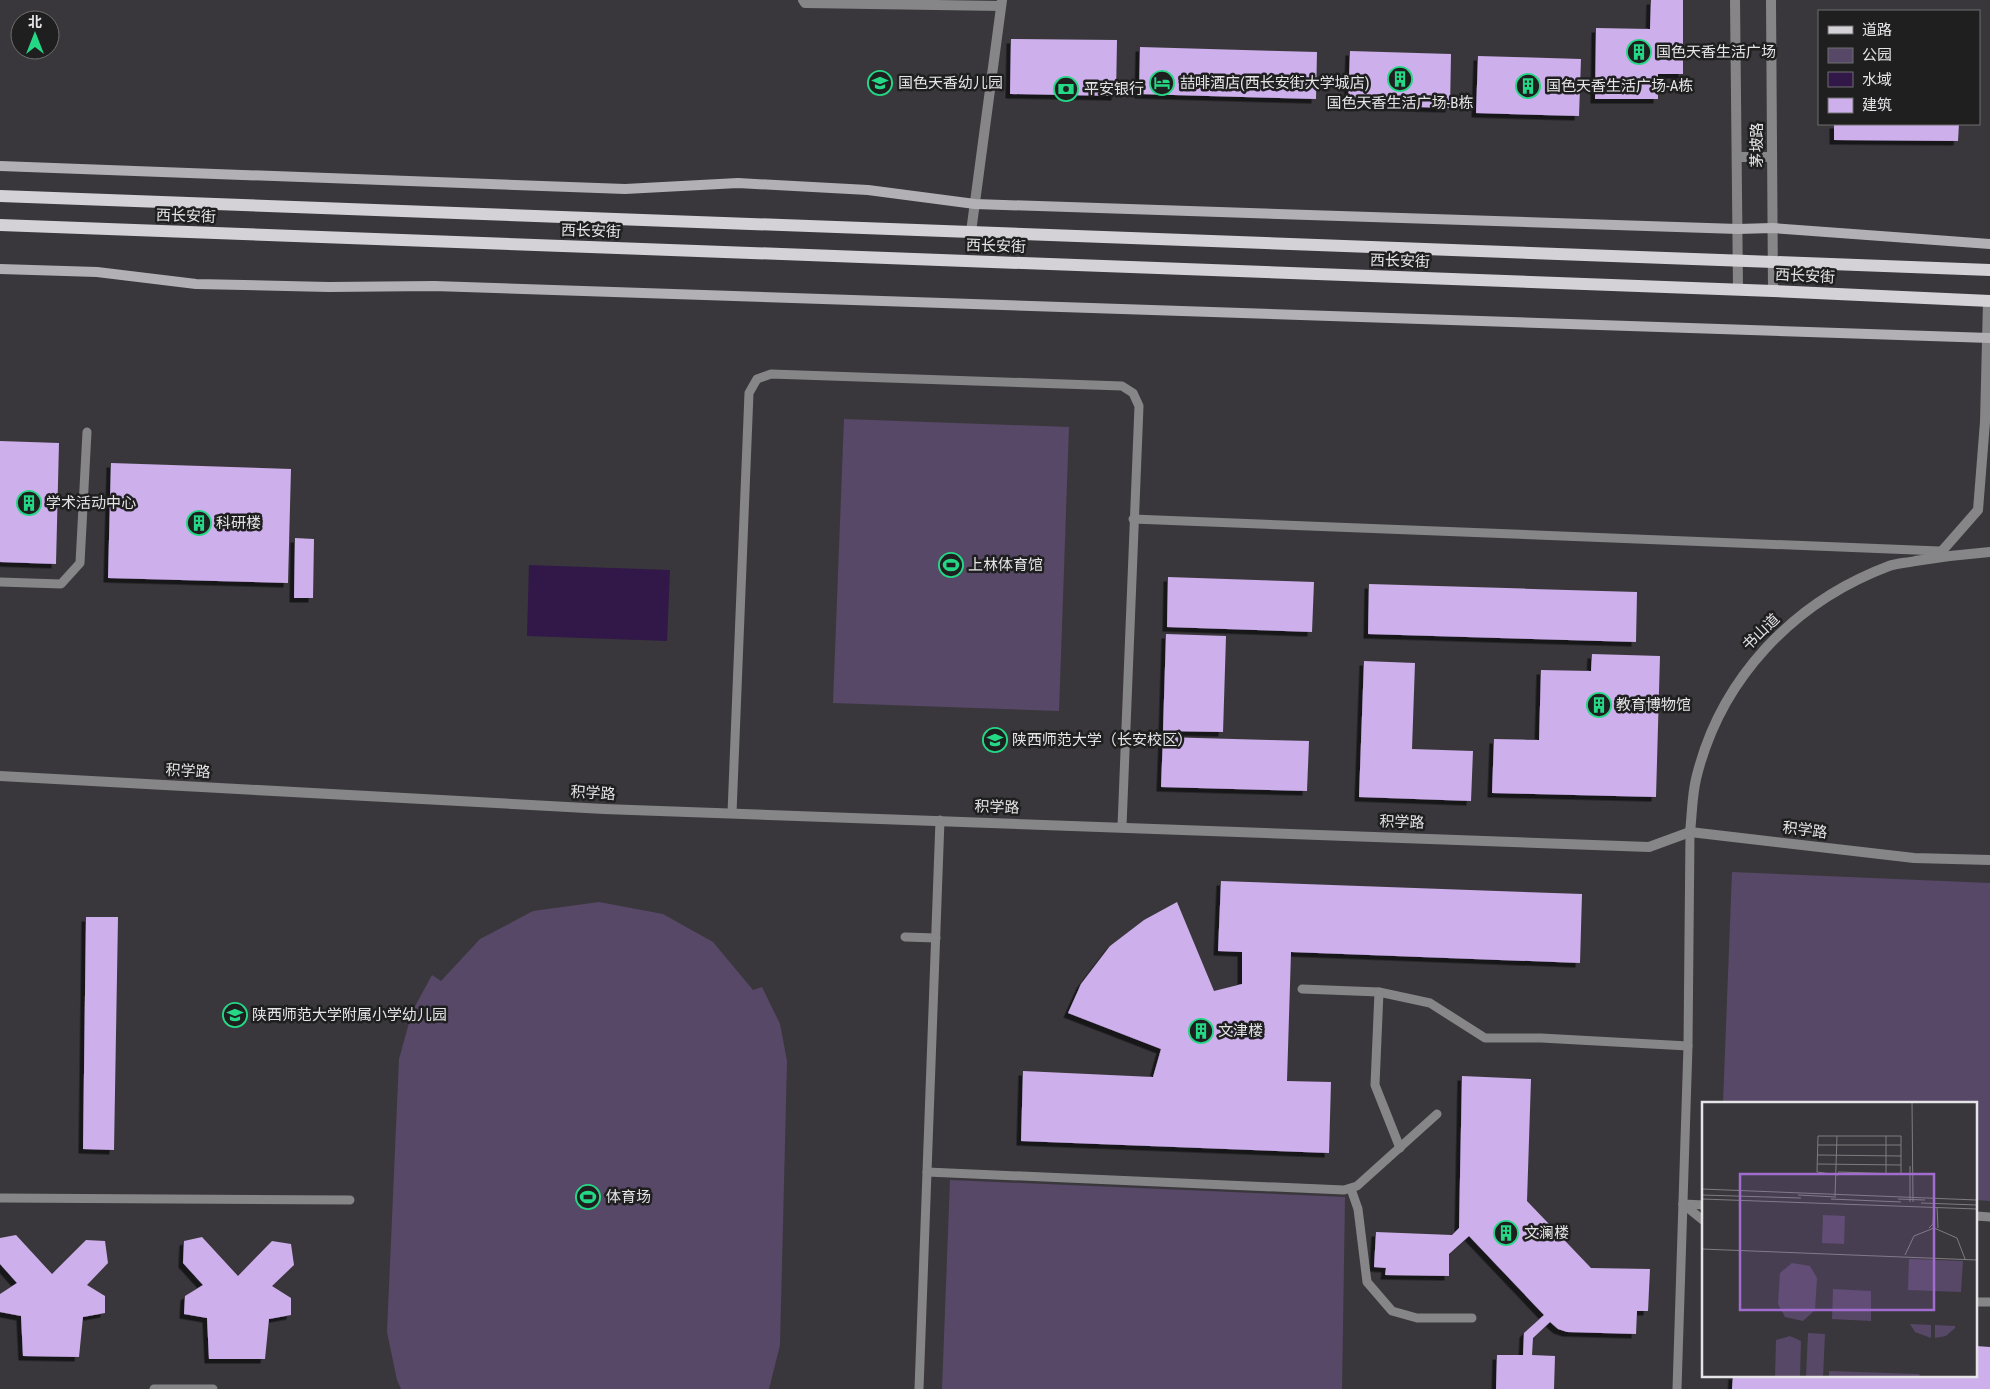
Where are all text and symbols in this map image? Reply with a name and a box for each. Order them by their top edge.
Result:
north arrow [10,10,60,60]
legend [1818,10,1980,125]
text: 北 [28,14,42,30]
text: 道路 [1862,21,1892,39]
building icon: 国色天香生活广场 [1626,39,1652,65]
place label: 国色天香生活广场 [1656,43,1776,61]
text: 公园 [1862,46,1892,64]
building icon: 国色天香生活广场-B栋 [1387,66,1413,92]
school or university icon: 国色天香幼儿园 [867,70,893,96]
hotel icon: 喆啡酒店(西长安街大学城店) [1149,70,1175,96]
text: 水域 [1862,71,1892,89]
building icon: 国色天香生活广场-A栋 [1515,73,1541,99]
place label: 国色天香幼儿园 [898,74,1003,92]
place label: 喆啡酒店(西长安街大学城店) [1180,74,1370,92]
bank icon: 平安银行 [1053,76,1079,102]
place label: 国色天香生活广场-A栋 [1546,77,1693,95]
place label: 平安银行 [1084,80,1144,98]
place label: 国色天香生活广场-B栋 [1327,94,1473,112]
text: 建筑 [1862,96,1892,114]
street label: 茅坡路 [1748,122,1766,168]
street label: 西长安街 [156,206,216,226]
street label: 西长安街 [561,221,621,241]
street label: 西长安街 [966,236,1026,256]
street label: 西长安街 [1370,251,1430,271]
street label: 西长安街 [1775,265,1835,287]
building icon: 学术活动中心 [16,490,42,516]
place label: 学术活动中心 [46,494,136,512]
building icon: 科研楼 [186,510,212,536]
place label: 科研楼 [216,514,261,532]
sports icon: 上林体育馆 [938,552,964,578]
place label: 上林体育馆 [968,556,1043,574]
street label: 书山道 [1739,610,1783,654]
building icon: 教育博物馆 [1586,692,1612,718]
place label: 教育博物馆 [1616,696,1691,714]
school or university icon: 陕西师范大学（长安校区） [982,727,1008,753]
place label: 陕西师范大学（长安校区） [1012,731,1192,749]
street label: 积学路 [165,761,211,781]
street label: 积学路 [570,783,616,803]
street label: 积学路 [974,797,1020,817]
street label: 积学路 [1379,812,1425,832]
street label: 积学路 [1782,818,1828,842]
school or university icon: 陕西师范大学附属小学幼儿园 [222,1002,248,1028]
place label: 陕西师范大学附属小学幼儿园 [252,1006,447,1024]
building icon: 文津楼 [1188,1018,1214,1044]
place label: 文津楼 [1218,1022,1263,1040]
inset map [1702,1102,1978,1376]
sports icon: 体育场 [575,1184,601,1210]
place label: 体育场 [606,1188,651,1206]
building icon: 文澜楼 [1493,1220,1519,1246]
place label: 文澜楼 [1524,1224,1569,1242]

